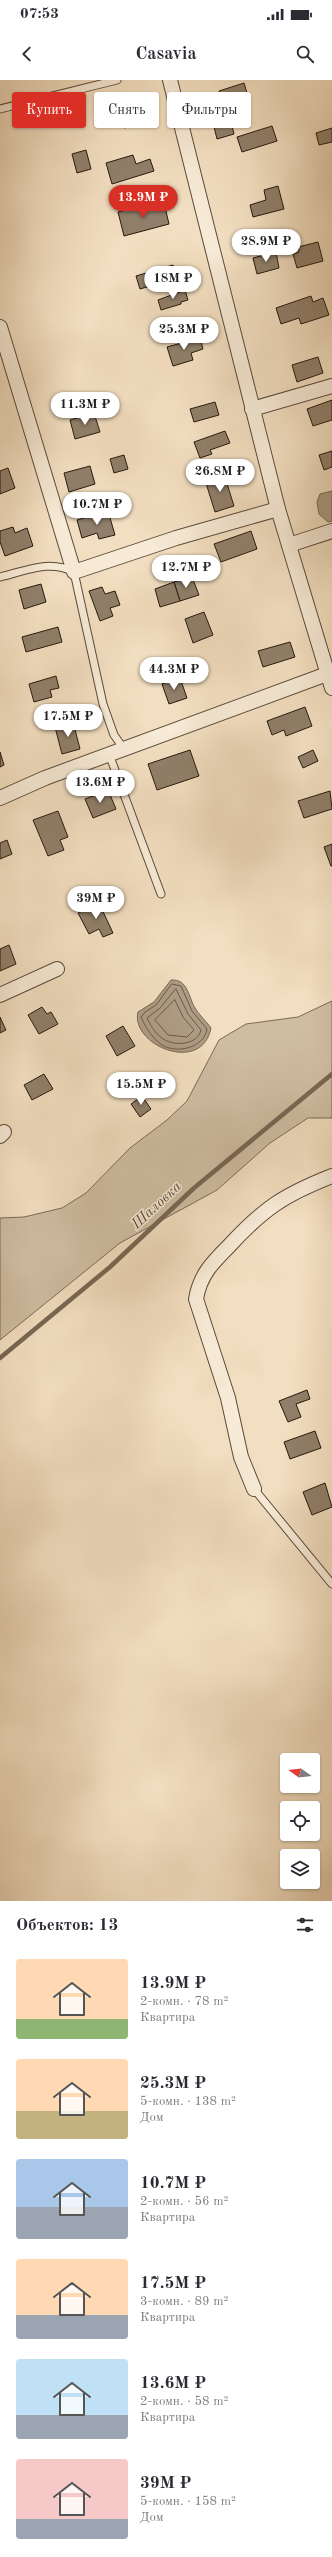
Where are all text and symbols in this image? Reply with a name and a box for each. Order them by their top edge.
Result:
text: 07:53 [20,7,59,22]
icon: back [16,43,38,65]
icon: search [294,43,316,65]
text: Casavia [135,45,197,63]
chip: Купить [12,92,86,128]
chip: Снять [94,92,159,128]
chip: Фильтры [167,92,251,128]
pin: 13.9M ₽ [106,185,180,219]
text: 13.9M ₽ [118,191,168,204]
pin: 28.9M ₽ [229,229,303,263]
text: 28.9M ₽ [241,235,291,248]
pin: 18M ₽ [145,266,201,300]
text: 18M ₽ [153,272,193,285]
pin: 25.3M ₽ [147,317,221,351]
text: 25.3M ₽ [159,323,209,336]
pin: 11.3M ₽ [48,392,122,426]
text: 11.3M ₽ [60,398,110,411]
pin: 26.8M ₽ [183,459,257,493]
text: 26.8M ₽ [195,465,245,478]
pin: 10.7M ₽ [60,492,134,526]
text: 10.7M ₽ [72,498,122,511]
pin: 12.7M ₽ [149,555,223,589]
text: 12.7M ₽ [161,561,211,574]
pin: 44.3M ₽ [137,657,211,691]
text: 44.3M ₽ [149,663,199,676]
pin: 17.5M ₽ [31,704,105,738]
text: 17.5M ₽ [43,710,93,723]
pin: 13.6M ₽ [63,770,137,804]
text: 13.6M ₽ [75,776,125,789]
pin: 39M ₽ [68,886,124,920]
text: 39M ₽ [76,892,116,905]
pin: 15.5M ₽ [104,1072,178,1106]
text: 15.5M ₽ [116,1078,166,1091]
water label: Шаловка [128,1179,185,1233]
north arrow [280,1753,320,1793]
map controls [280,1753,320,1889]
button: locate [280,1801,320,1841]
button: layers [280,1849,320,1889]
icon: filters [294,1914,316,1936]
text: Объектов: 13 [16,1917,118,1934]
icon: home [48,1975,96,2023]
text: 13.9M ₽ [140,1975,206,1992]
text: 2-комн. · 78 m² [140,1995,228,2008]
text: Квартира [140,2011,195,2024]
icon: home [48,2075,96,2123]
text: 25.3M ₽ [140,2075,206,2092]
text: 5-комн. · 138 m² [140,2095,236,2108]
text: Дом [140,2111,164,2124]
icon: home [48,2175,96,2223]
text: 10.7M ₽ [140,2175,206,2192]
text: 2-комн. · 56 m² [140,2195,228,2208]
text: Квартира [140,2211,195,2224]
icon: home [48,2275,96,2323]
text: 17.5M ₽ [140,2275,206,2292]
text: 3-комн. · 89 m² [140,2295,228,2308]
text: Квартира [140,2311,195,2324]
icon: home [48,2375,96,2423]
text: 13.6M ₽ [140,2375,206,2392]
text: 2-комн. · 58 m² [140,2395,228,2408]
text: Квартира [140,2411,195,2424]
icon: home [48,2475,96,2523]
text: 39M ₽ [140,2475,192,2492]
text: 5-комн. · 158 m² [140,2495,236,2508]
text: Дом [140,2511,164,2524]

